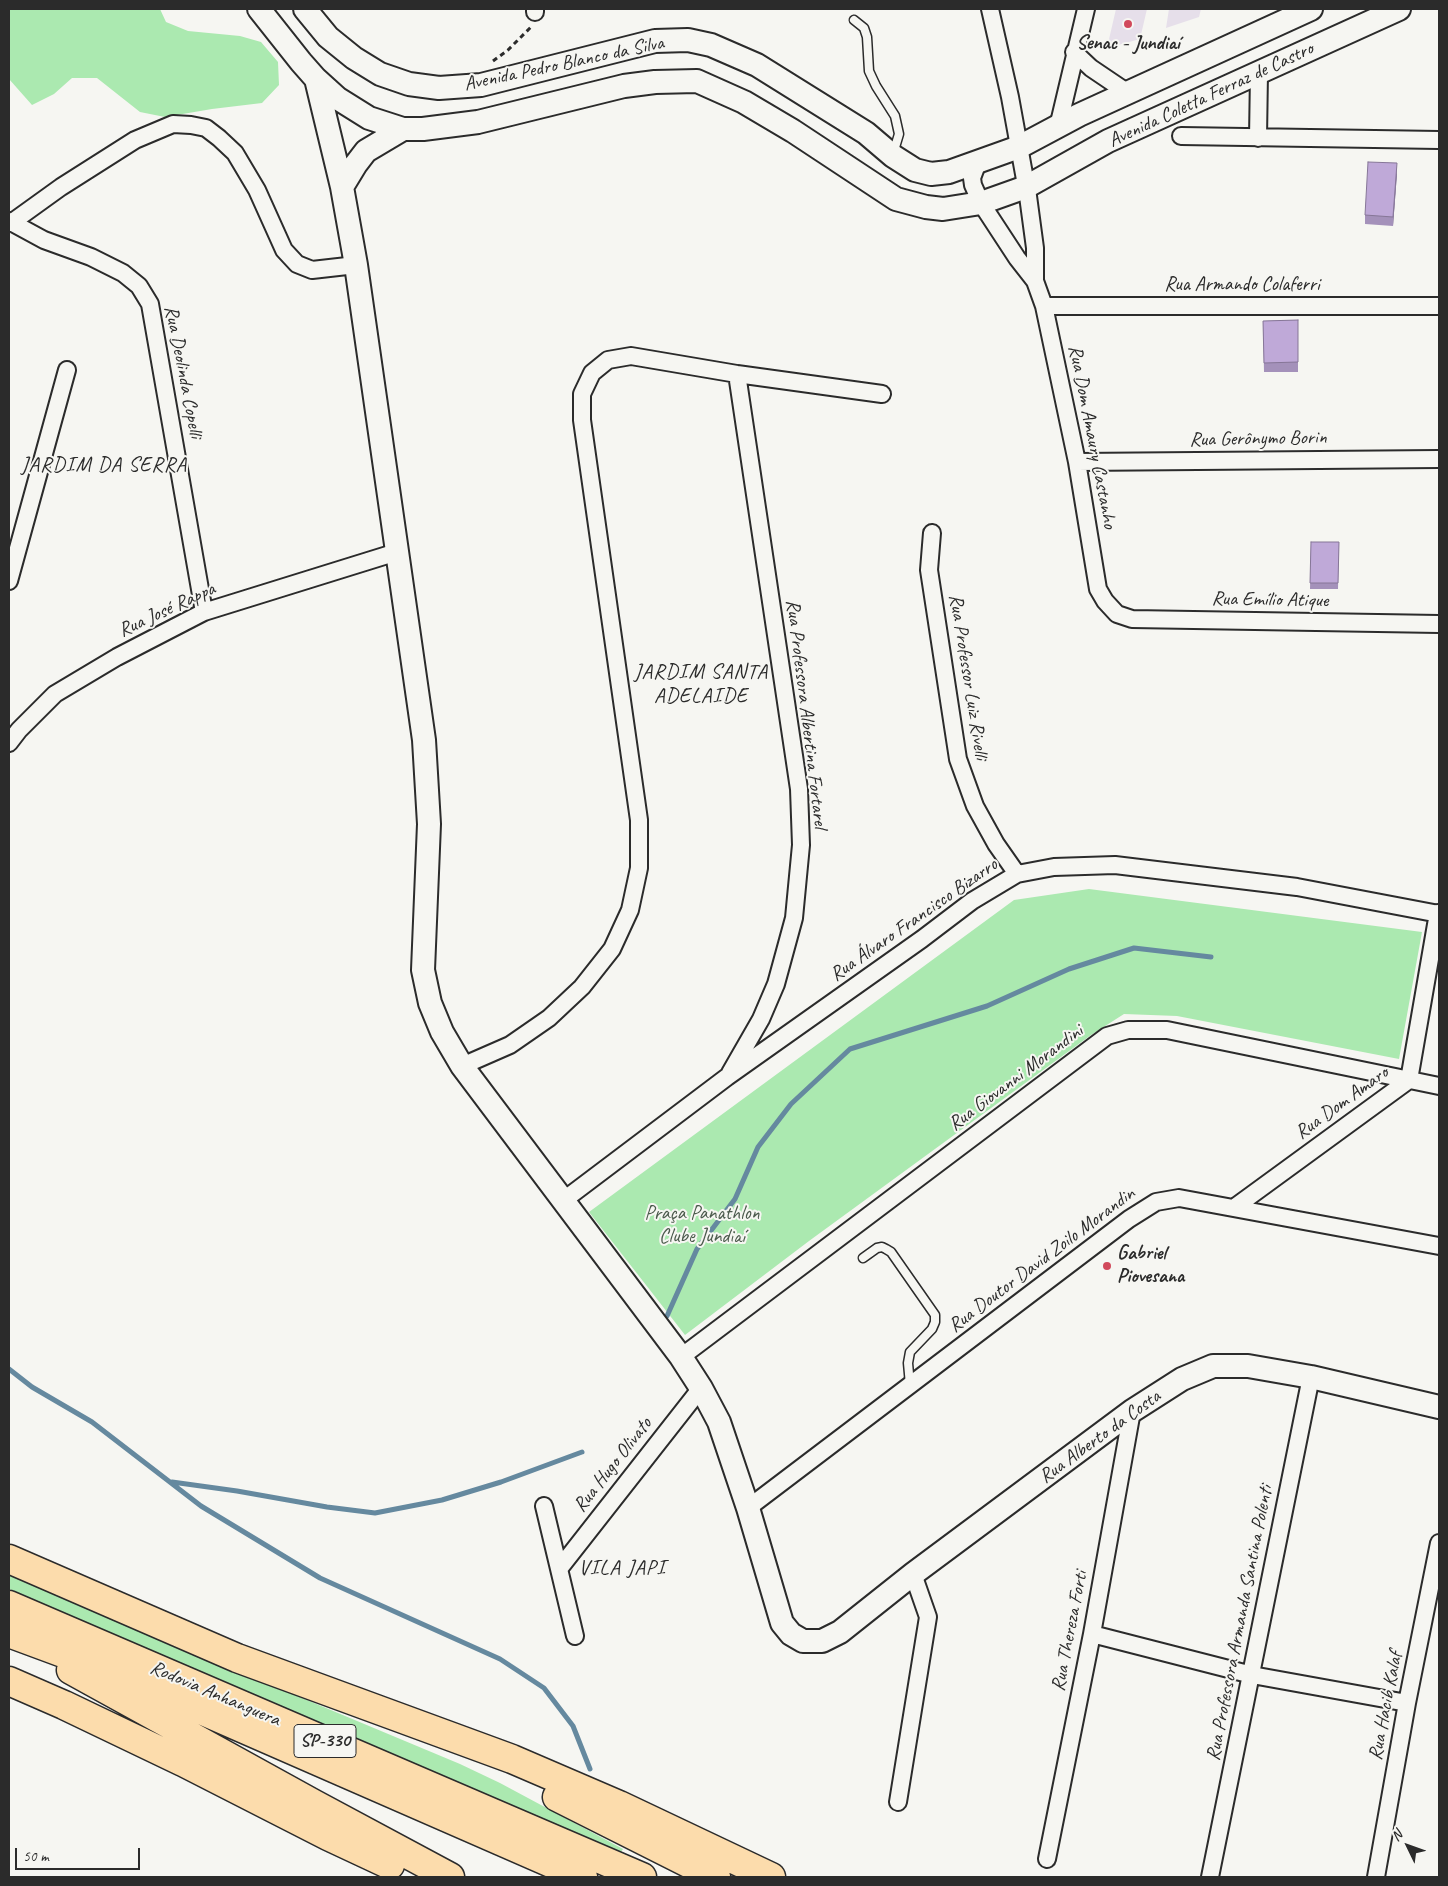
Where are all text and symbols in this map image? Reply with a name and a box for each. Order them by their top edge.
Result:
marker: Senac - Jundiaí [1122,18,1134,30]
street label: Avenida Pedro Blanco da Silva [462,31,666,97]
place label: Senac - Jundiaí [1076,32,1180,56]
street label: Avenida Coletta Ferraz de Castro [1105,37,1317,153]
street label: Rua Armando Colaferri [1164,273,1320,297]
street label: Rua Deolinda Copelli [158,304,208,440]
street label: Rua Dom Amaury Castanho [1062,343,1122,531]
street label: Rua Gerônymo Borin [1189,426,1327,452]
district label: JARDIM DA SERRA [21,452,187,478]
street label: Rua José Rappa [115,577,219,643]
street label: Rua Emílio Atique [1211,587,1329,613]
street label: Rua Professor Luiz Rivelli [943,593,993,761]
street label: Rua Professora Albertina Fortarel [780,598,832,830]
district label: JARDIM SANTA ADELAIDE [634,659,768,709]
street label: Rua Álvaro Francisco Bizarro [826,853,1002,987]
street label: Rua Giovanni Morandini [944,1020,1088,1136]
street label: Rua Dom Amaro [1291,1061,1393,1145]
street label: Rua Doutor David Zoilo Morandin [944,1182,1140,1338]
park label: Praça Panathlon Clube Jundiaí [644,1202,760,1249]
place label: Gabriel Piovesana [1117,1242,1184,1289]
marker: Gabriel Piovesana [1101,1260,1113,1272]
street label: Rua Alberto da Costa [1035,1385,1165,1489]
street label: Rua Hugo Olivato [569,1413,657,1517]
street label: Rua Professora Armanda Santina Polenti [1201,1483,1279,1763]
district label: VILA JAPI [577,1555,667,1581]
street label: Rua Thereza Forti [1047,1569,1093,1693]
street label: Rua Hacib Kalaf [1364,1650,1408,1762]
street label: Rodovia Anhanguera [146,1656,284,1732]
road number: SP-330 [294,1724,356,1758]
north arrow [1383,1821,1433,1871]
text: N [1387,1827,1406,1845]
scale bar [18,1838,142,1870]
text: 50 m [23,1847,49,1866]

